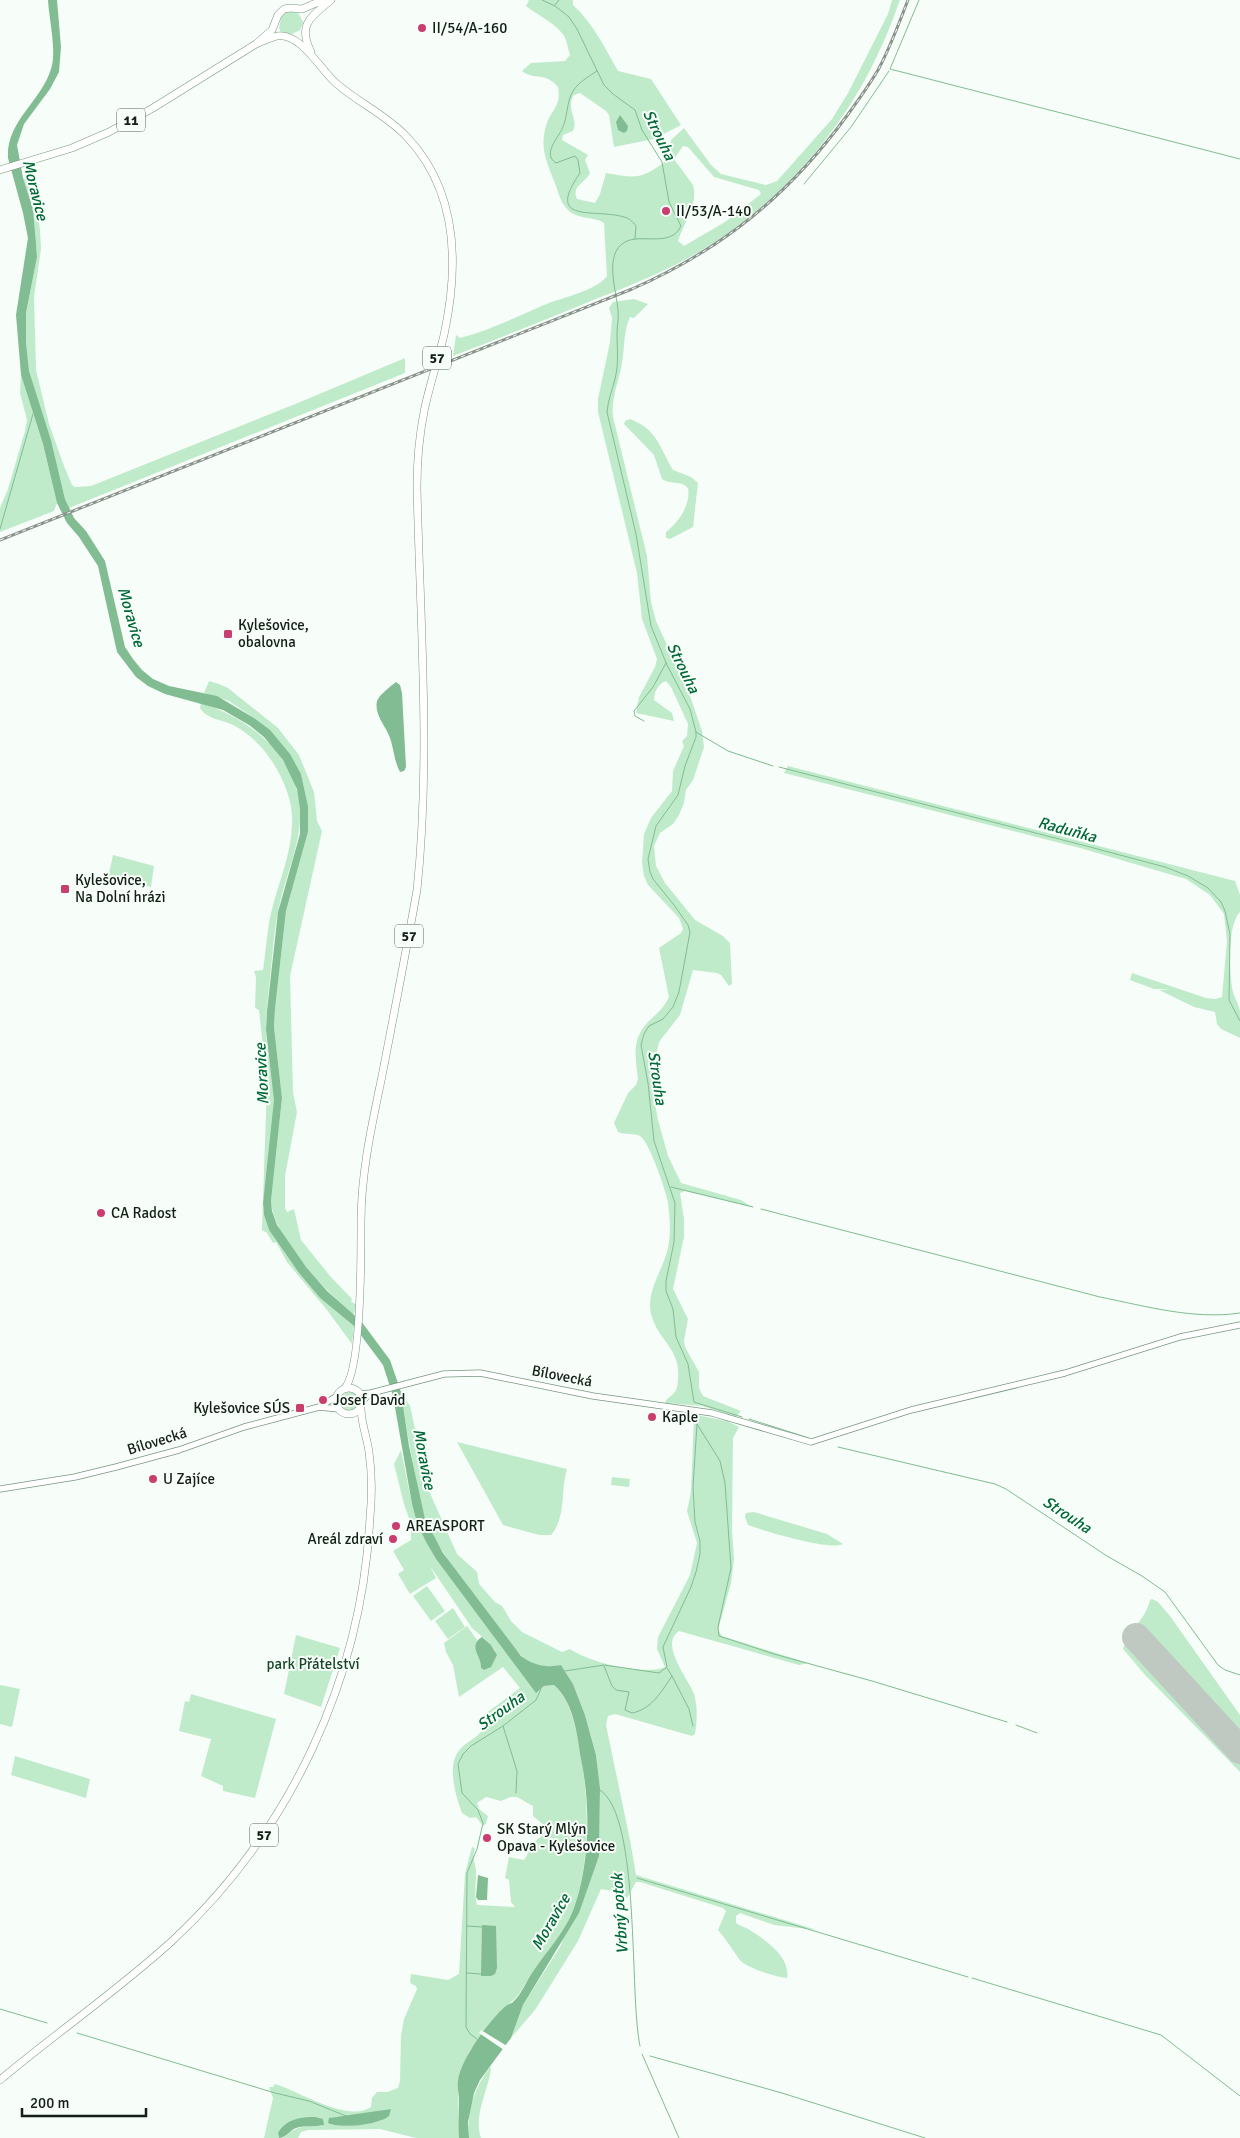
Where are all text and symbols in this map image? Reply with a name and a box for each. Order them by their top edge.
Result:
place label: II/54/A-160 [432,19,507,37]
marker: II/54/A-160 [416,22,428,34]
water label: Strouha [638,106,680,164]
road number: 11 [117,108,145,132]
water label: Moravice [18,158,52,223]
place label: II/53/A-140 [676,202,751,220]
marker: II/53/A-140 [660,205,672,217]
road number: 57 [423,346,451,369]
water label: Moravice [113,585,149,650]
place label: Kylešovice, obalovna [238,616,309,651]
marker: Kylešovice, obalovna [222,628,234,640]
water label: Strouha [662,639,704,697]
water label: Raduňka [1036,813,1099,848]
place label: Kylešovice, Na Dolní hrázi [75,871,166,906]
marker: Kylešovice, Na Dolní hrázi [59,883,71,895]
road number: 57 [395,924,423,948]
water label: Moravice [250,1042,274,1105]
water label: Strouha [643,1050,671,1107]
place label: CA Radost [111,1204,177,1222]
marker: CA Radost [95,1207,107,1219]
street label: Bílovecká [530,1361,594,1391]
place label: Josef David [333,1391,406,1409]
marker: Josef David [317,1394,329,1406]
place label: Kylešovice SÚS [193,1398,290,1417]
marker: Kylešovice SÚS [294,1402,306,1414]
place label: Kaple [662,1408,698,1426]
marker: Kaple [646,1411,658,1423]
street label: Bílovecká [125,1423,189,1459]
water label: Moravice [408,1427,440,1492]
place label: U Zajíce [163,1470,215,1488]
marker: U Zajíce [147,1473,159,1485]
water label: Strouha [1039,1492,1096,1539]
place label: AREASPORT [406,1517,485,1535]
marker: AREASPORT [390,1520,402,1532]
place label: Areál zdraví [307,1530,383,1548]
marker: Areál zdraví [387,1533,399,1545]
park label: park Přátelství [267,1655,359,1673]
water label: Strouha [473,1687,529,1735]
place label: SK Starý Mlýn Opava - Kylešovice [497,1820,615,1855]
road number: 57 [250,1824,278,1846]
marker: SK Starý Mlýn Opava - Kylešovice [481,1832,493,1844]
water label: Vrbný potok [607,1871,633,1955]
water label: Moravice [527,1889,576,1954]
scale bar [22,2086,146,2118]
text: 200 m [30,2094,70,2112]

